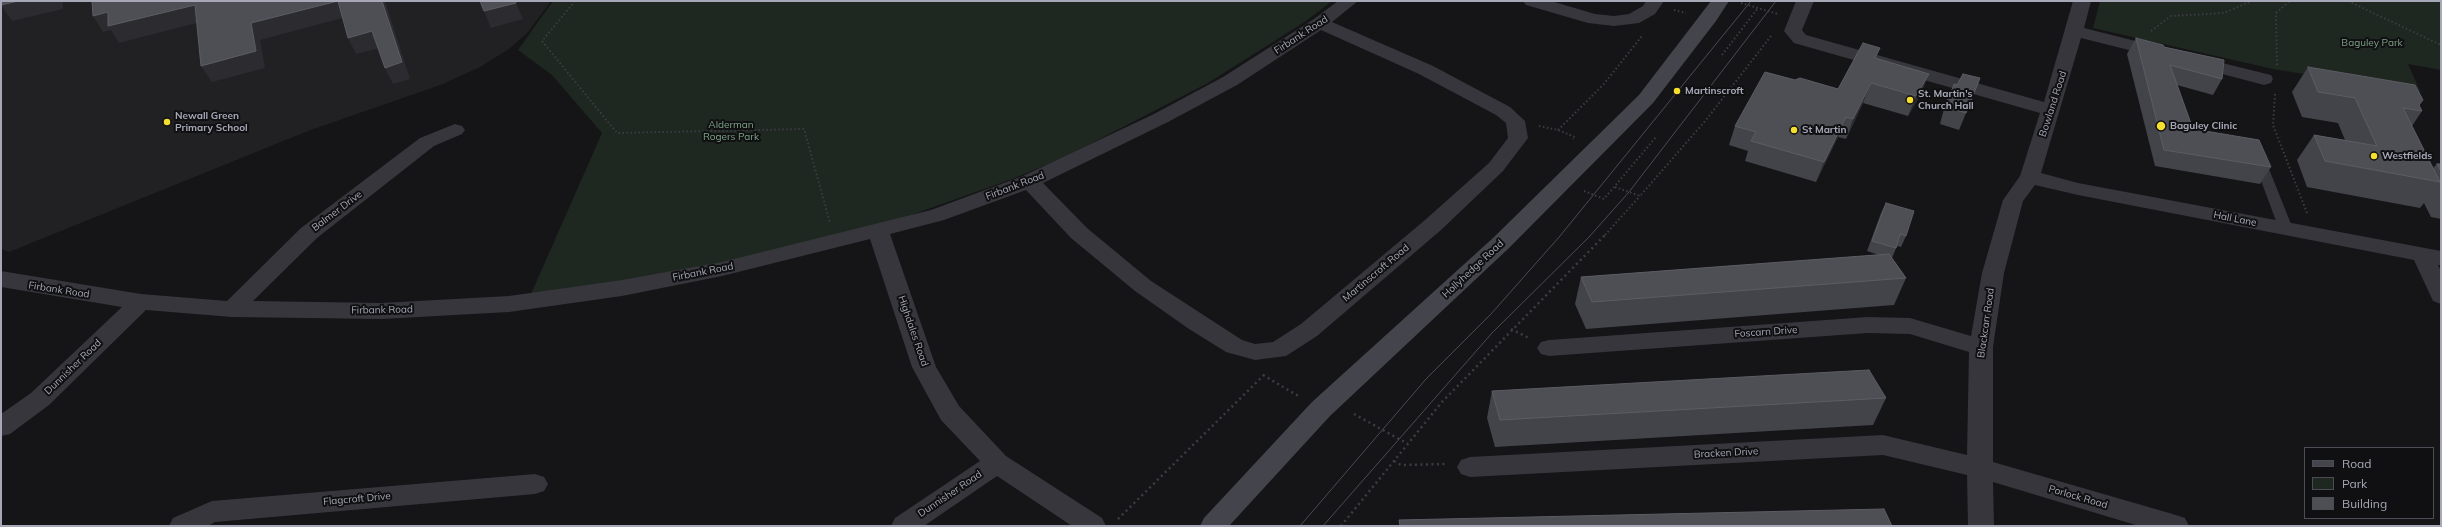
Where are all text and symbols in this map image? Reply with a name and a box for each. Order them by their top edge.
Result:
street label: Firbank Road [1272,13,1330,57]
park label: Baguley Park [2341,37,2403,49]
street label: Bowland Road [2037,70,2069,138]
place label: Martinscroft [1685,85,1743,97]
marker: Martinscroft [1672,86,1682,96]
place label: St. Martin's Church Hall [1918,88,1974,112]
marker: St. Martin's Church Hall [1905,95,1915,105]
place label: Newall Green Primary School [175,110,248,134]
marker: Newall Green Primary School [162,117,172,127]
park label: Alderman Rogers Park [703,119,759,142]
marker: Baguley Clinic [2155,120,2167,132]
place label: Baguley Clinic [2170,120,2237,132]
place label: St Martin [1802,124,1846,136]
marker: St Martin [1789,125,1799,135]
place label: Westfields [2382,150,2432,162]
marker: Westfields [2369,151,2379,161]
street label: Firbank Road [984,169,1046,203]
street label: Balmer Drive [310,188,364,234]
street label: Hall Lane [2212,209,2258,229]
street label: Hollyhedge Road [1440,238,1506,300]
street label: Martinscroft Road [1340,242,1412,304]
street label: Firbank Road [672,260,734,284]
street label: Firbank Road [28,279,90,301]
street label: Blackcarr Road [1975,287,1997,359]
street label: Highdales Road [895,294,931,368]
street label: Firbank Road [351,303,413,317]
street label: Foscarn Drive [1734,324,1798,340]
street label: Dunnisher Road [42,337,104,397]
street label: Bracken Drive [1694,445,1758,461]
legend [2304,447,2434,519]
text: Road [2342,456,2371,471]
street label: Dunnisher Road [916,468,984,520]
text: Park [2342,476,2367,491]
street label: Porlock Road [2047,483,2109,511]
street label: Flagcroft Drive [323,490,391,508]
text: Building [2342,496,2387,511]

